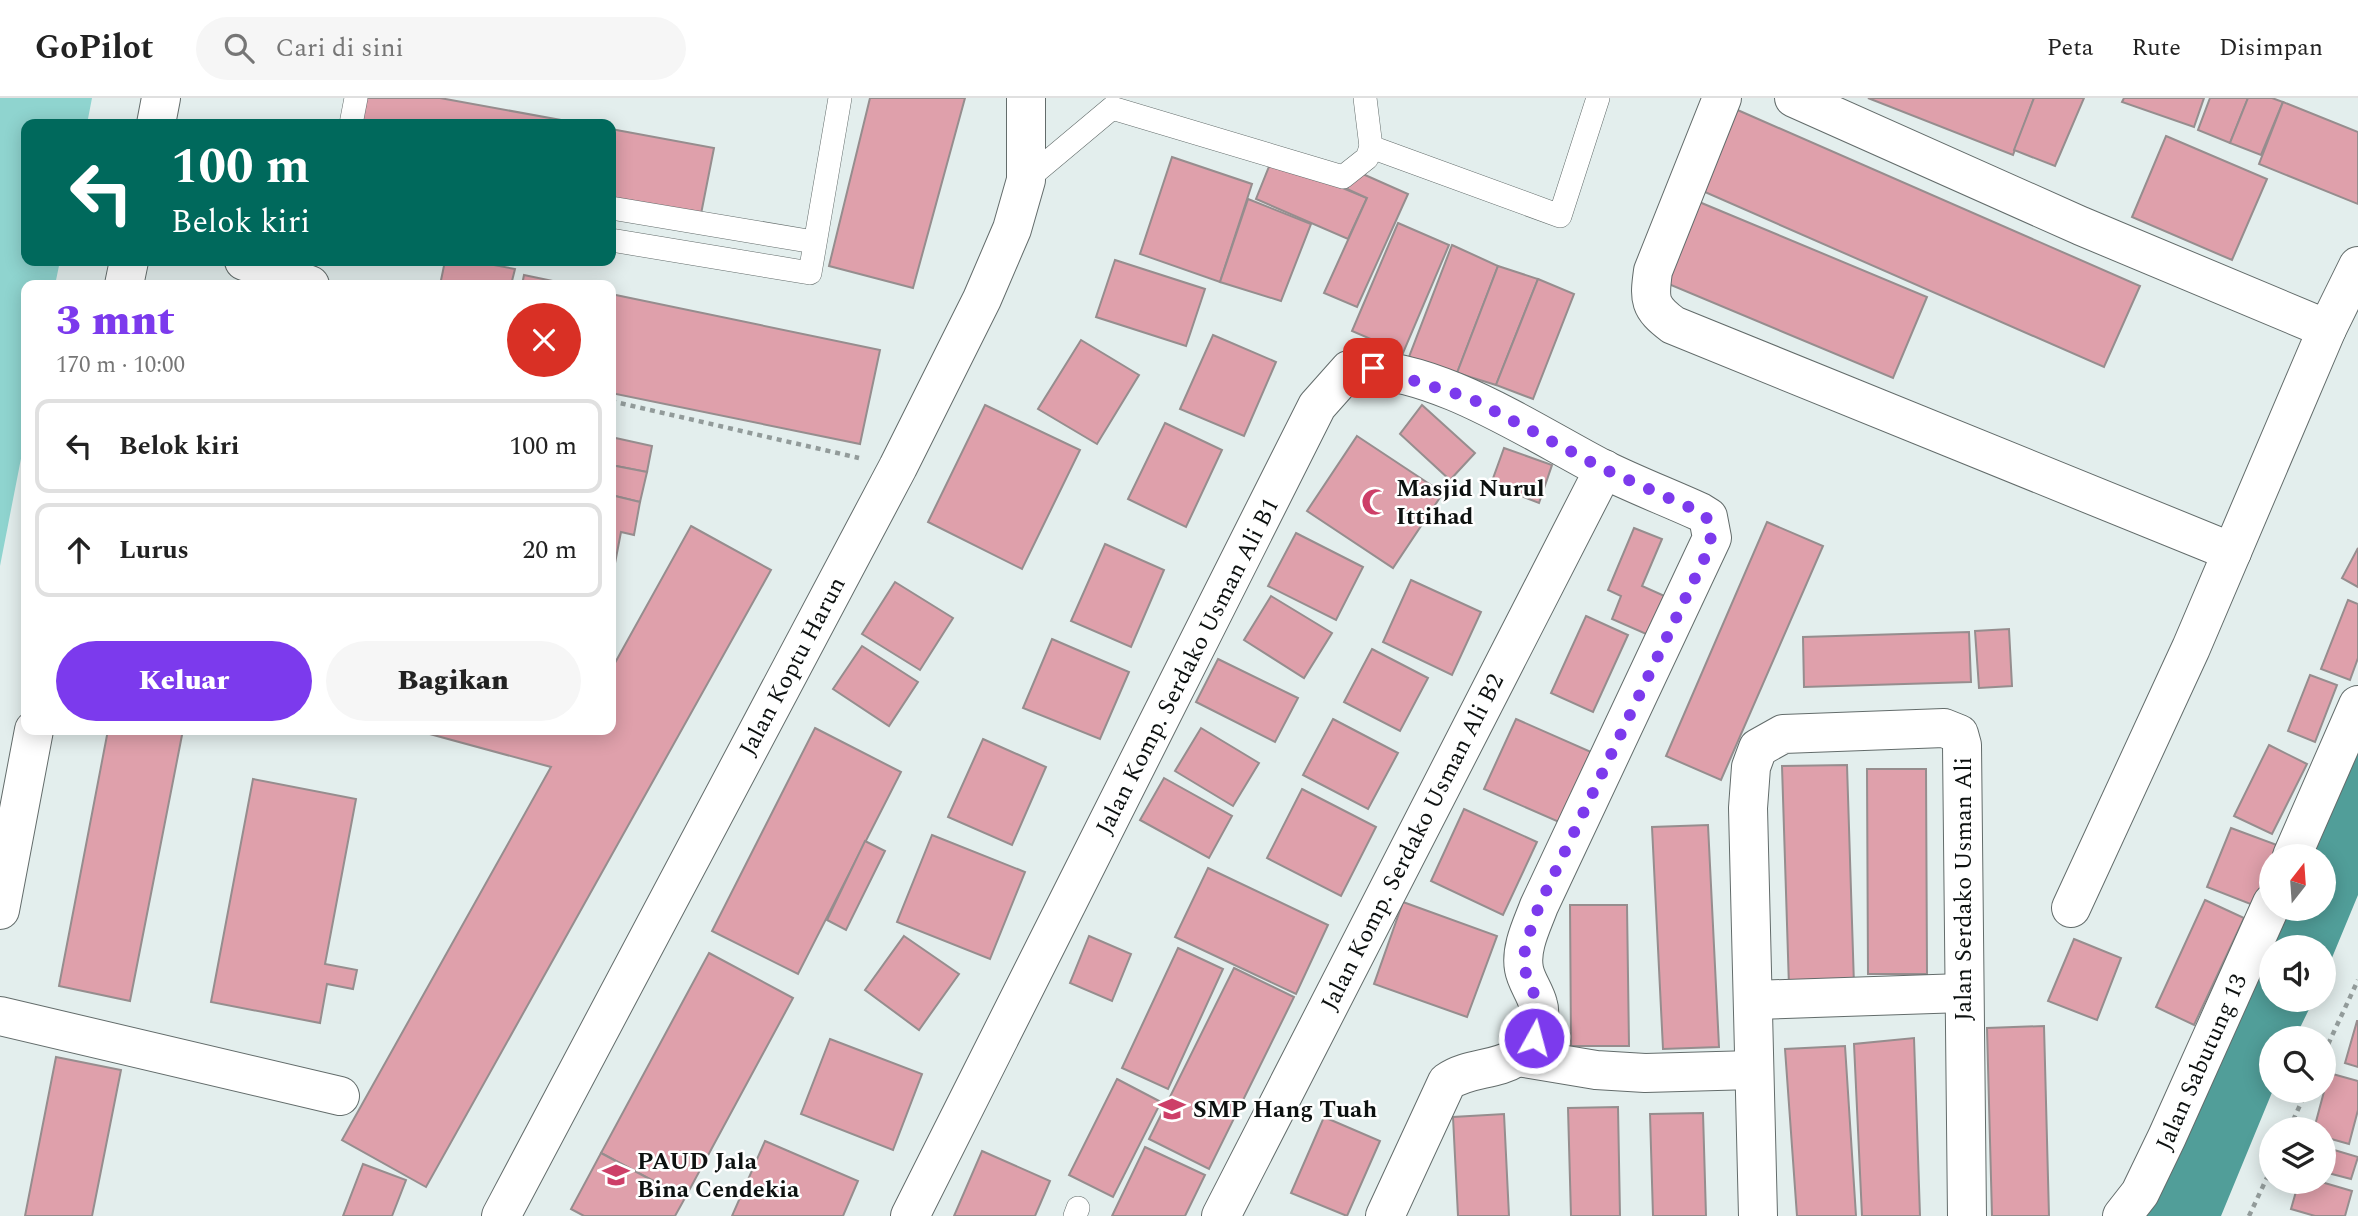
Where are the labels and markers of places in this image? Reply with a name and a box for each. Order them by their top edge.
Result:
pin [1343,338,1403,398]
place label: Masjid Nurul Ittihad [1396,471,1545,535]
mosque icon: Masjid Nurul Ittihad [1360,487,1390,517]
place label: SMP Hang Tuah [1193,1092,1377,1128]
school or university icon: SMP Hang Tuah [1157,1094,1187,1124]
place label: PAUD Jala Bina Cendekia [637,1144,800,1208]
school or university icon: PAUD Jala Bina Cendekia [601,1160,631,1190]

